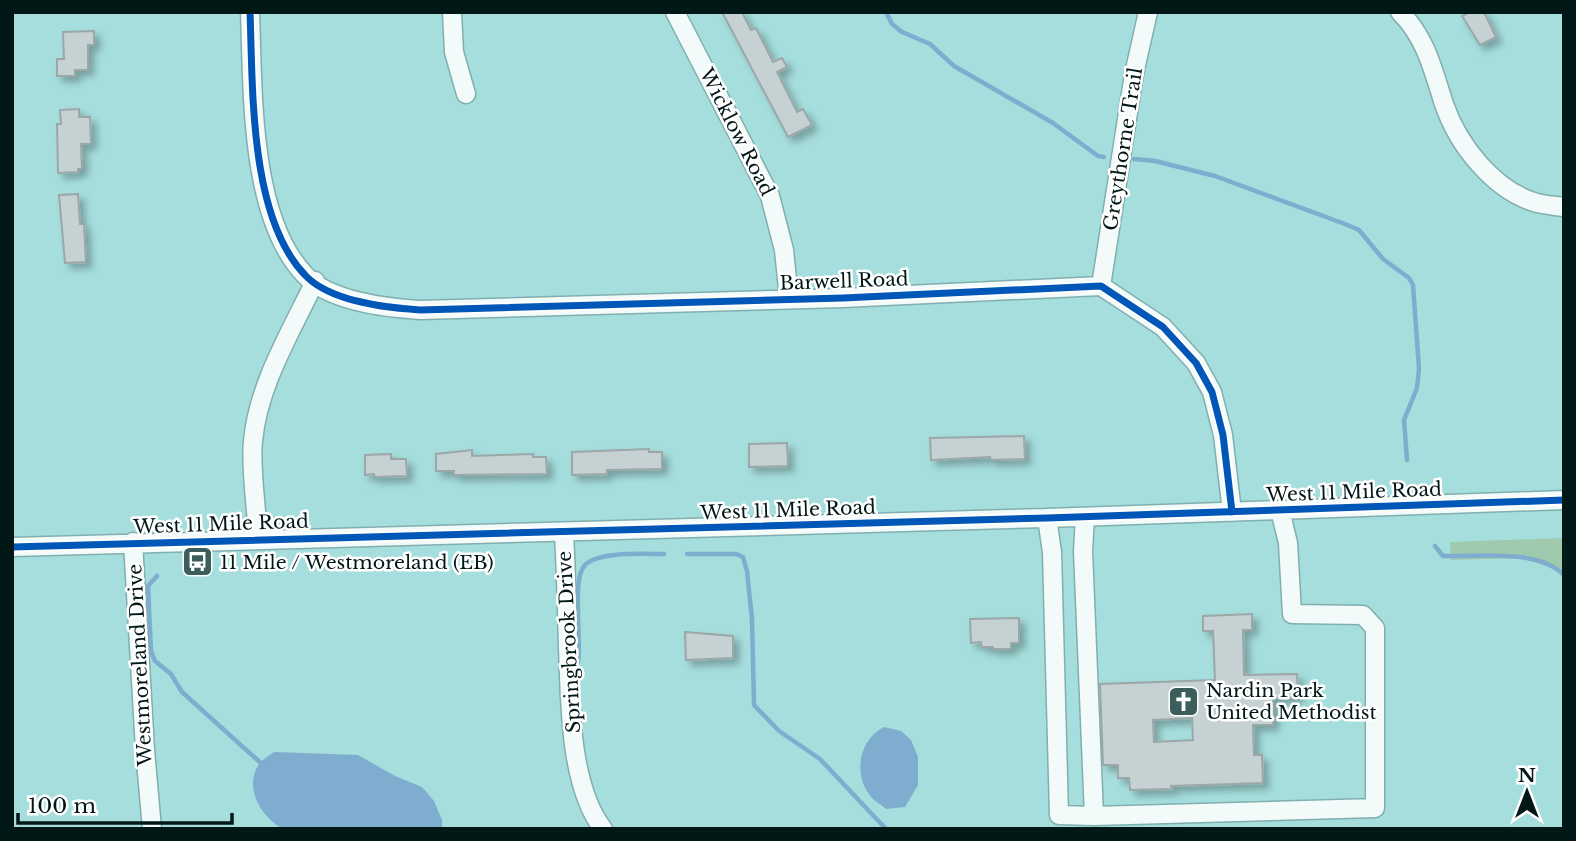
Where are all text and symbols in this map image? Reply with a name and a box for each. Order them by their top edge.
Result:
street label: Wicklow Road [694,63,779,200]
street label: Greythorne Trail [1099,66,1147,232]
street label: Barwell Road [779,267,909,295]
street label: West 11 Mile Road [1265,477,1442,507]
street label: West 11 Mile Road [699,495,876,525]
street label: West 11 Mile Road [132,509,309,539]
bus stop icon: 11 Mile / Westmoreland (EB) [180,545,214,579]
street label: Springbrook Drive [553,550,585,734]
place label: 11 Mile / Westmoreland (EB) [220,551,494,574]
street label: Westmoreland Drive [123,563,157,768]
place label: Nardin Park United Methodist [1206,679,1377,724]
church icon: Nardin Park United Methodist [1166,684,1200,718]
north arrow [1492,757,1562,827]
text: N [1518,764,1536,787]
scale bar [18,782,231,826]
text: 100 m [28,793,96,819]

